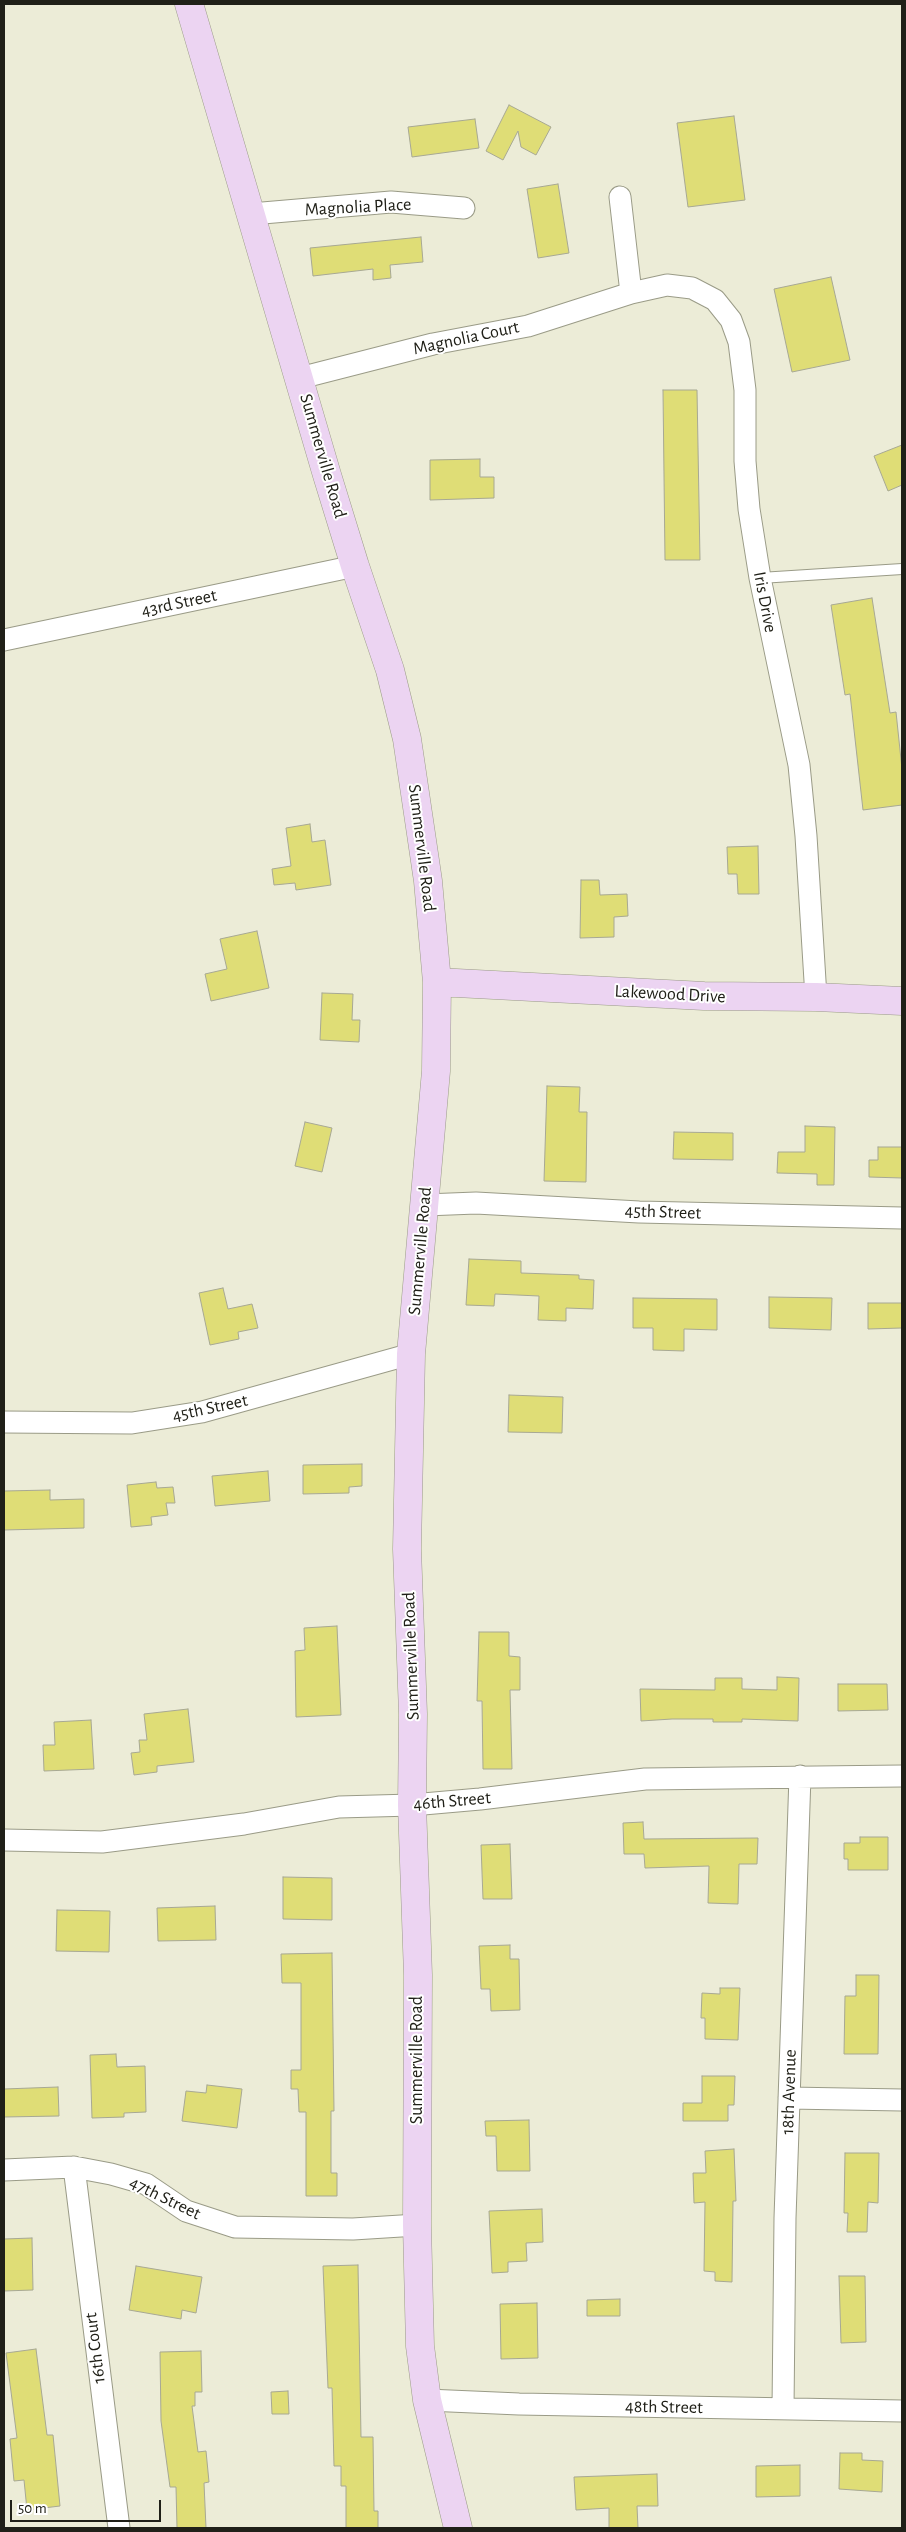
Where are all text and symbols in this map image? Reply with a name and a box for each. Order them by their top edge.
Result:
street label: Magnolia Place [304,193,412,221]
street label: Magnolia Court [411,316,521,360]
street label: Summerville Road [295,391,351,521]
street label: Iris Drive [748,570,782,634]
street label: 43rd Street [139,584,219,622]
street label: Summerville Road [403,783,441,913]
street label: Lakewood Drive [614,980,726,1008]
street label: Summerville Road [404,1186,436,1316]
street label: 45th Street [624,1200,702,1224]
street label: 45th Street [170,1389,250,1427]
street label: Summerville Road [398,1591,424,1721]
street label: 46th Street [412,1787,492,1815]
street label: Summerville Road [406,1996,428,2124]
street label: 18th Avenue [777,2049,801,2135]
street label: 47th Street [126,2172,204,2224]
street label: 16th Court [80,2311,110,2385]
street label: 48th Street [625,2396,703,2418]
scale bar [12,2490,164,2522]
text: 50 m [18,2501,47,2516]

